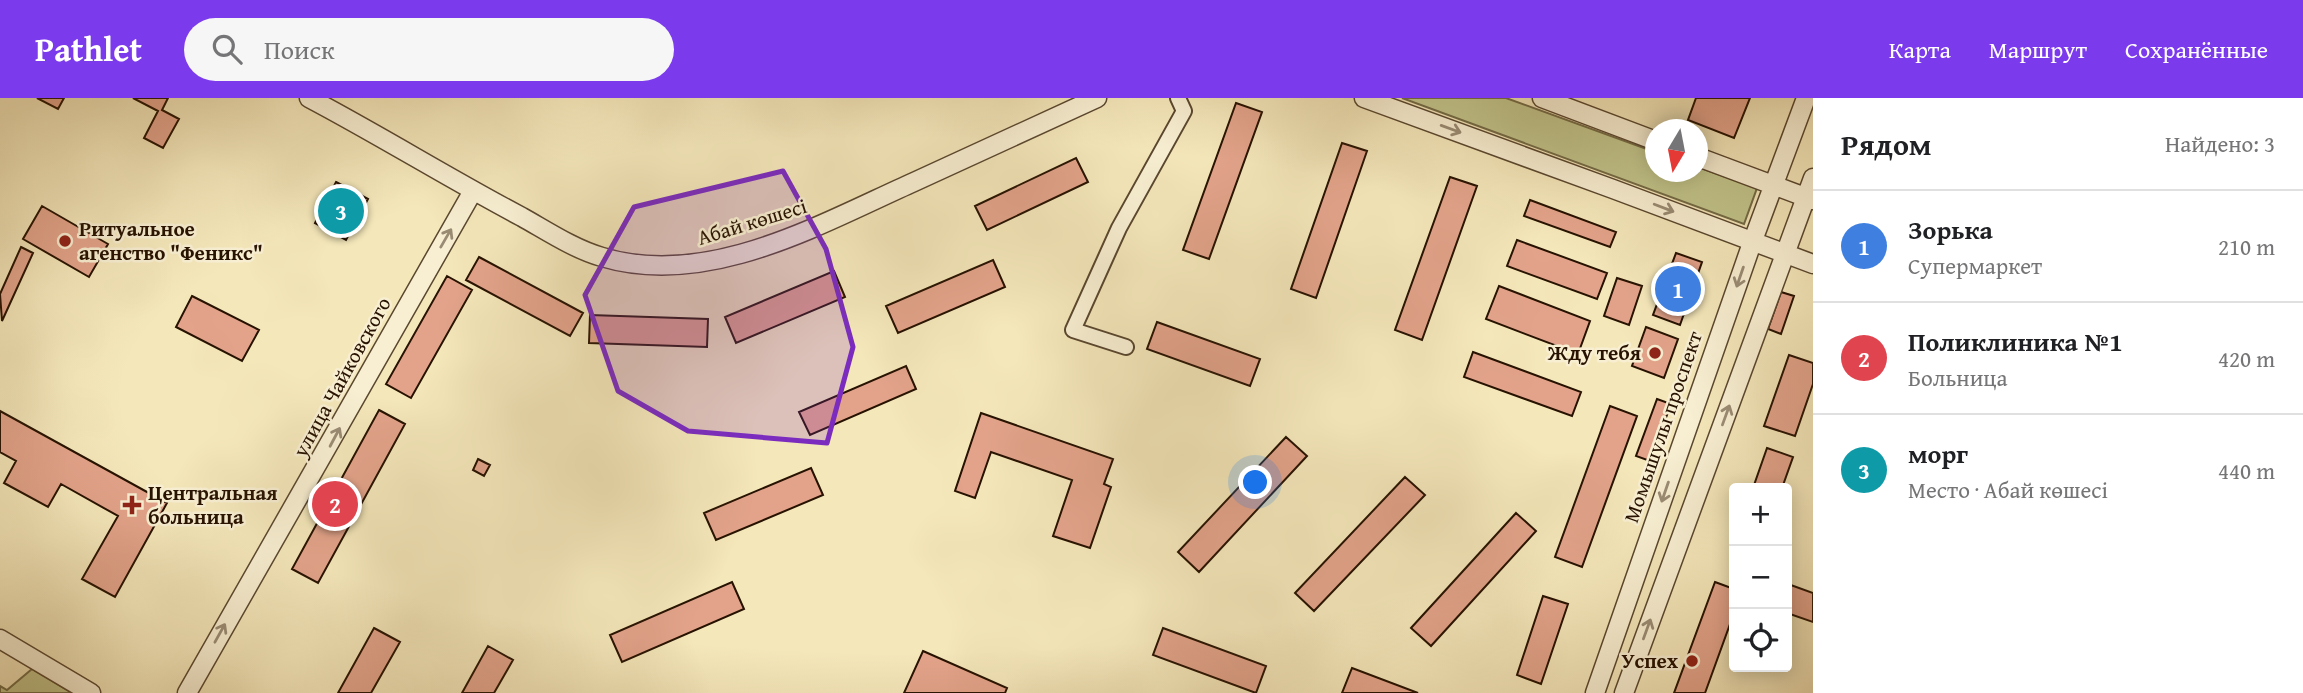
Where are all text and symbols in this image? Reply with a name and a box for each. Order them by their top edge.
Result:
search box [184,18,674,81]
text: Pathlet [35,25,142,73]
icon: search [208,30,246,68]
text: Поиск [264,30,335,69]
text: Карта [1889,32,1951,67]
text: Маршрут [1989,32,2087,67]
text: Сохранённые [2125,32,2268,67]
north arrow [1645,119,1708,182]
text: Рядом [1841,122,1932,166]
one-way arrow [1439,124,1461,136]
text: Найдено: 3 [2165,127,2275,160]
pin: 3 [318,185,364,237]
street label: Абай көшесі [693,190,811,253]
one-way arrow [1653,203,1675,216]
text: Зорька [1908,210,1993,249]
place label: Ритуальное агенство "Феникс" [79,213,263,268]
one-way arrow [439,229,453,249]
text: 1 [1858,230,1870,263]
text: 210 m [2218,230,2275,263]
marker: Ритуальное агенство "Феникс" [57,233,73,249]
text: Супермаркет [1908,249,2042,282]
pin: 1 [1655,263,1701,315]
one-way arrow [1733,265,1745,287]
street label: улица Чайковского [284,291,399,464]
text: Поликлиника №1 [1908,322,2123,361]
street label: Момышулы проспект [1615,327,1710,527]
place label: Жду тебя [1547,337,1641,368]
text: 2 [1858,342,1870,375]
text: 420 m [2218,342,2275,375]
marker: Жду тебя [1647,345,1663,361]
text: Больница [1908,361,2007,394]
one-way arrow [1720,405,1733,427]
one-way arrow [328,427,342,447]
text: морг [1908,434,1968,473]
text: 3 [1858,454,1870,487]
text: 440 m [2218,454,2275,487]
your location [1238,465,1272,499]
text: Место · Абай көшесі [1908,473,2108,506]
place label: Центральная больница [148,477,278,532]
pin: 2 [312,478,358,530]
one-way arrow [1658,480,1670,502]
map controls [1729,483,1792,672]
button: + [1729,483,1792,546]
marker: Центральная больница [122,495,142,515]
button: − [1729,546,1792,609]
button: locate [1729,609,1792,672]
one-way arrow [1642,618,1654,640]
one-way arrow [213,624,227,644]
place label: Успех [1621,645,1678,676]
marker: Успех [1684,653,1700,669]

